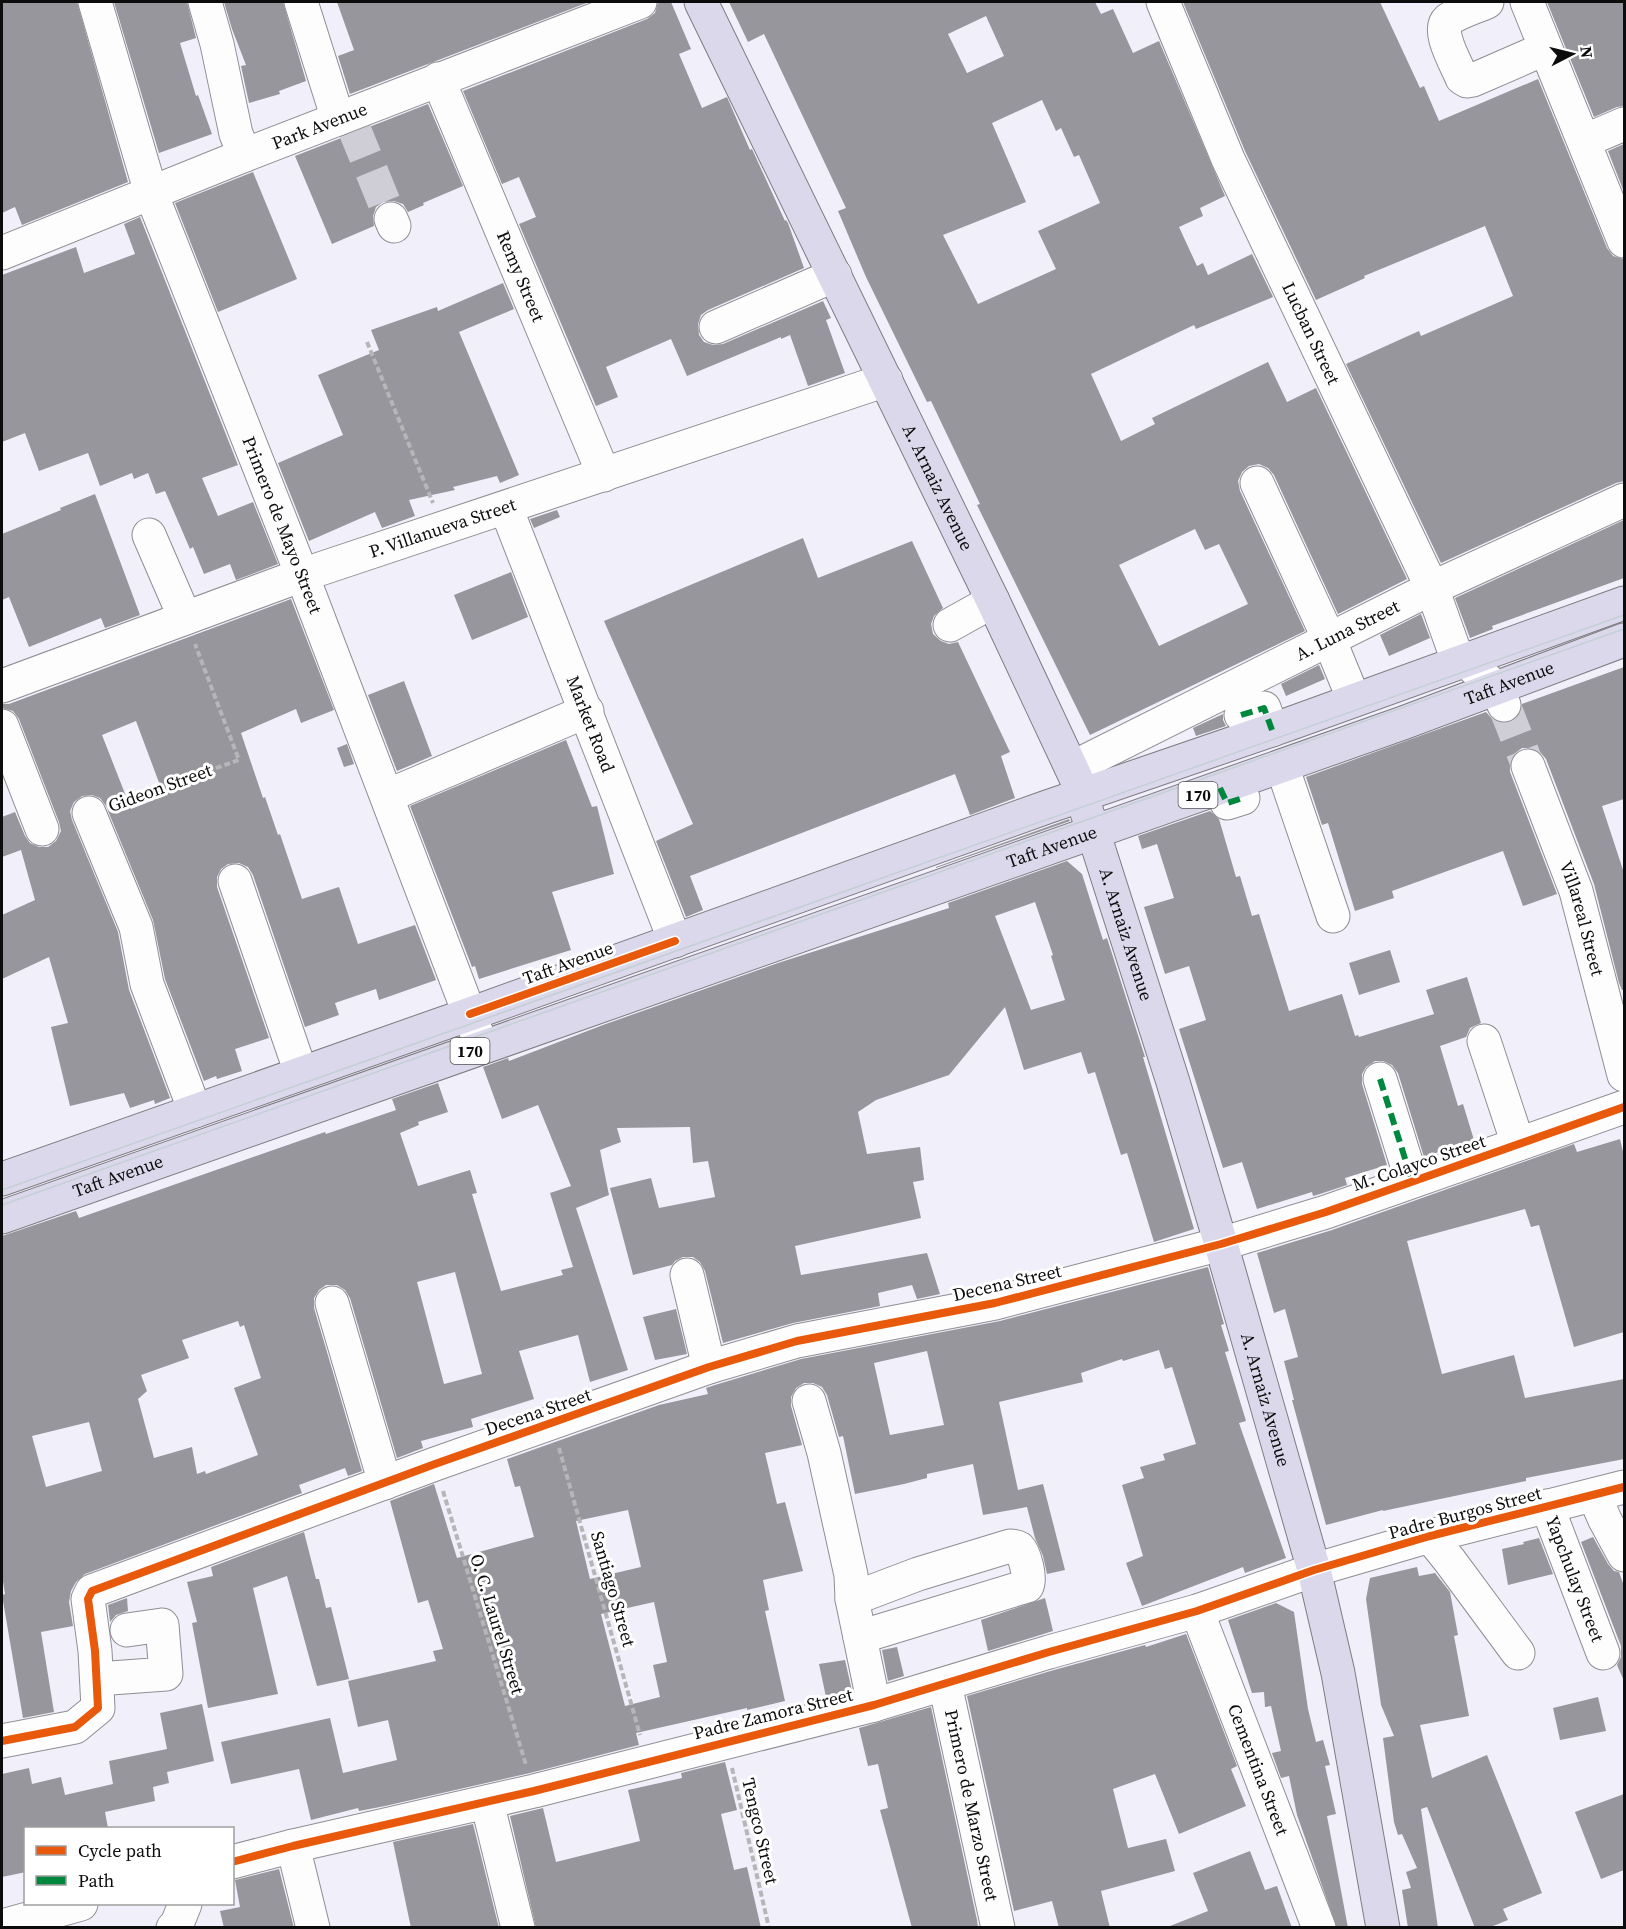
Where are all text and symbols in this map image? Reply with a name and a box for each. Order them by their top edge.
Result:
north arrow [1542,24,1602,84]
text: N [1575,45,1599,60]
street label: Park Avenue [268,96,371,155]
street label: Remy Street [491,227,551,326]
street label: Lucban Street [1276,278,1346,388]
street label: A. Arnaiz Avenue [897,420,980,555]
street label: Primero de Mayo Street [236,433,329,617]
street label: P. Villanueva Street [366,491,519,564]
street label: A. Luna Street [1291,593,1404,666]
street label: Taft Avenue [1461,654,1558,711]
street label: Market Road [561,672,621,776]
street label: Gideon Street [105,757,215,818]
road number: 170 [1178,782,1218,808]
street label: Taft Avenue [1003,819,1100,874]
street label: Villareal Street [1554,857,1611,979]
street label: A. Arnaiz Avenue [1093,865,1159,1004]
street label: Taft Avenue [519,935,616,990]
road number: 170 [450,1038,490,1064]
street label: M. Colayco Street [1349,1128,1489,1197]
street label: Taft Avenue [69,1148,166,1203]
street label: Decena Street [950,1258,1064,1307]
street label: A. Arnaiz Avenue [1235,1330,1297,1470]
street label: Decena Street [481,1382,594,1441]
street label: Padre Burgos Street [1386,1480,1544,1545]
street label: Yapchulay Street [1540,1512,1611,1646]
street label: Santiago Street [585,1528,642,1650]
street label: O. C. Laurel Street [464,1551,531,1697]
street label: Padre Zamora Street [691,1682,855,1745]
street label: Cementina Street [1222,1700,1295,1839]
street label: Primero de Marzo Street [939,1707,1005,1903]
street label: Tengco Street [736,1775,785,1887]
legend [24,1827,234,1905]
text: Cycle path [78,1838,162,1863]
text: Path [78,1868,115,1893]

